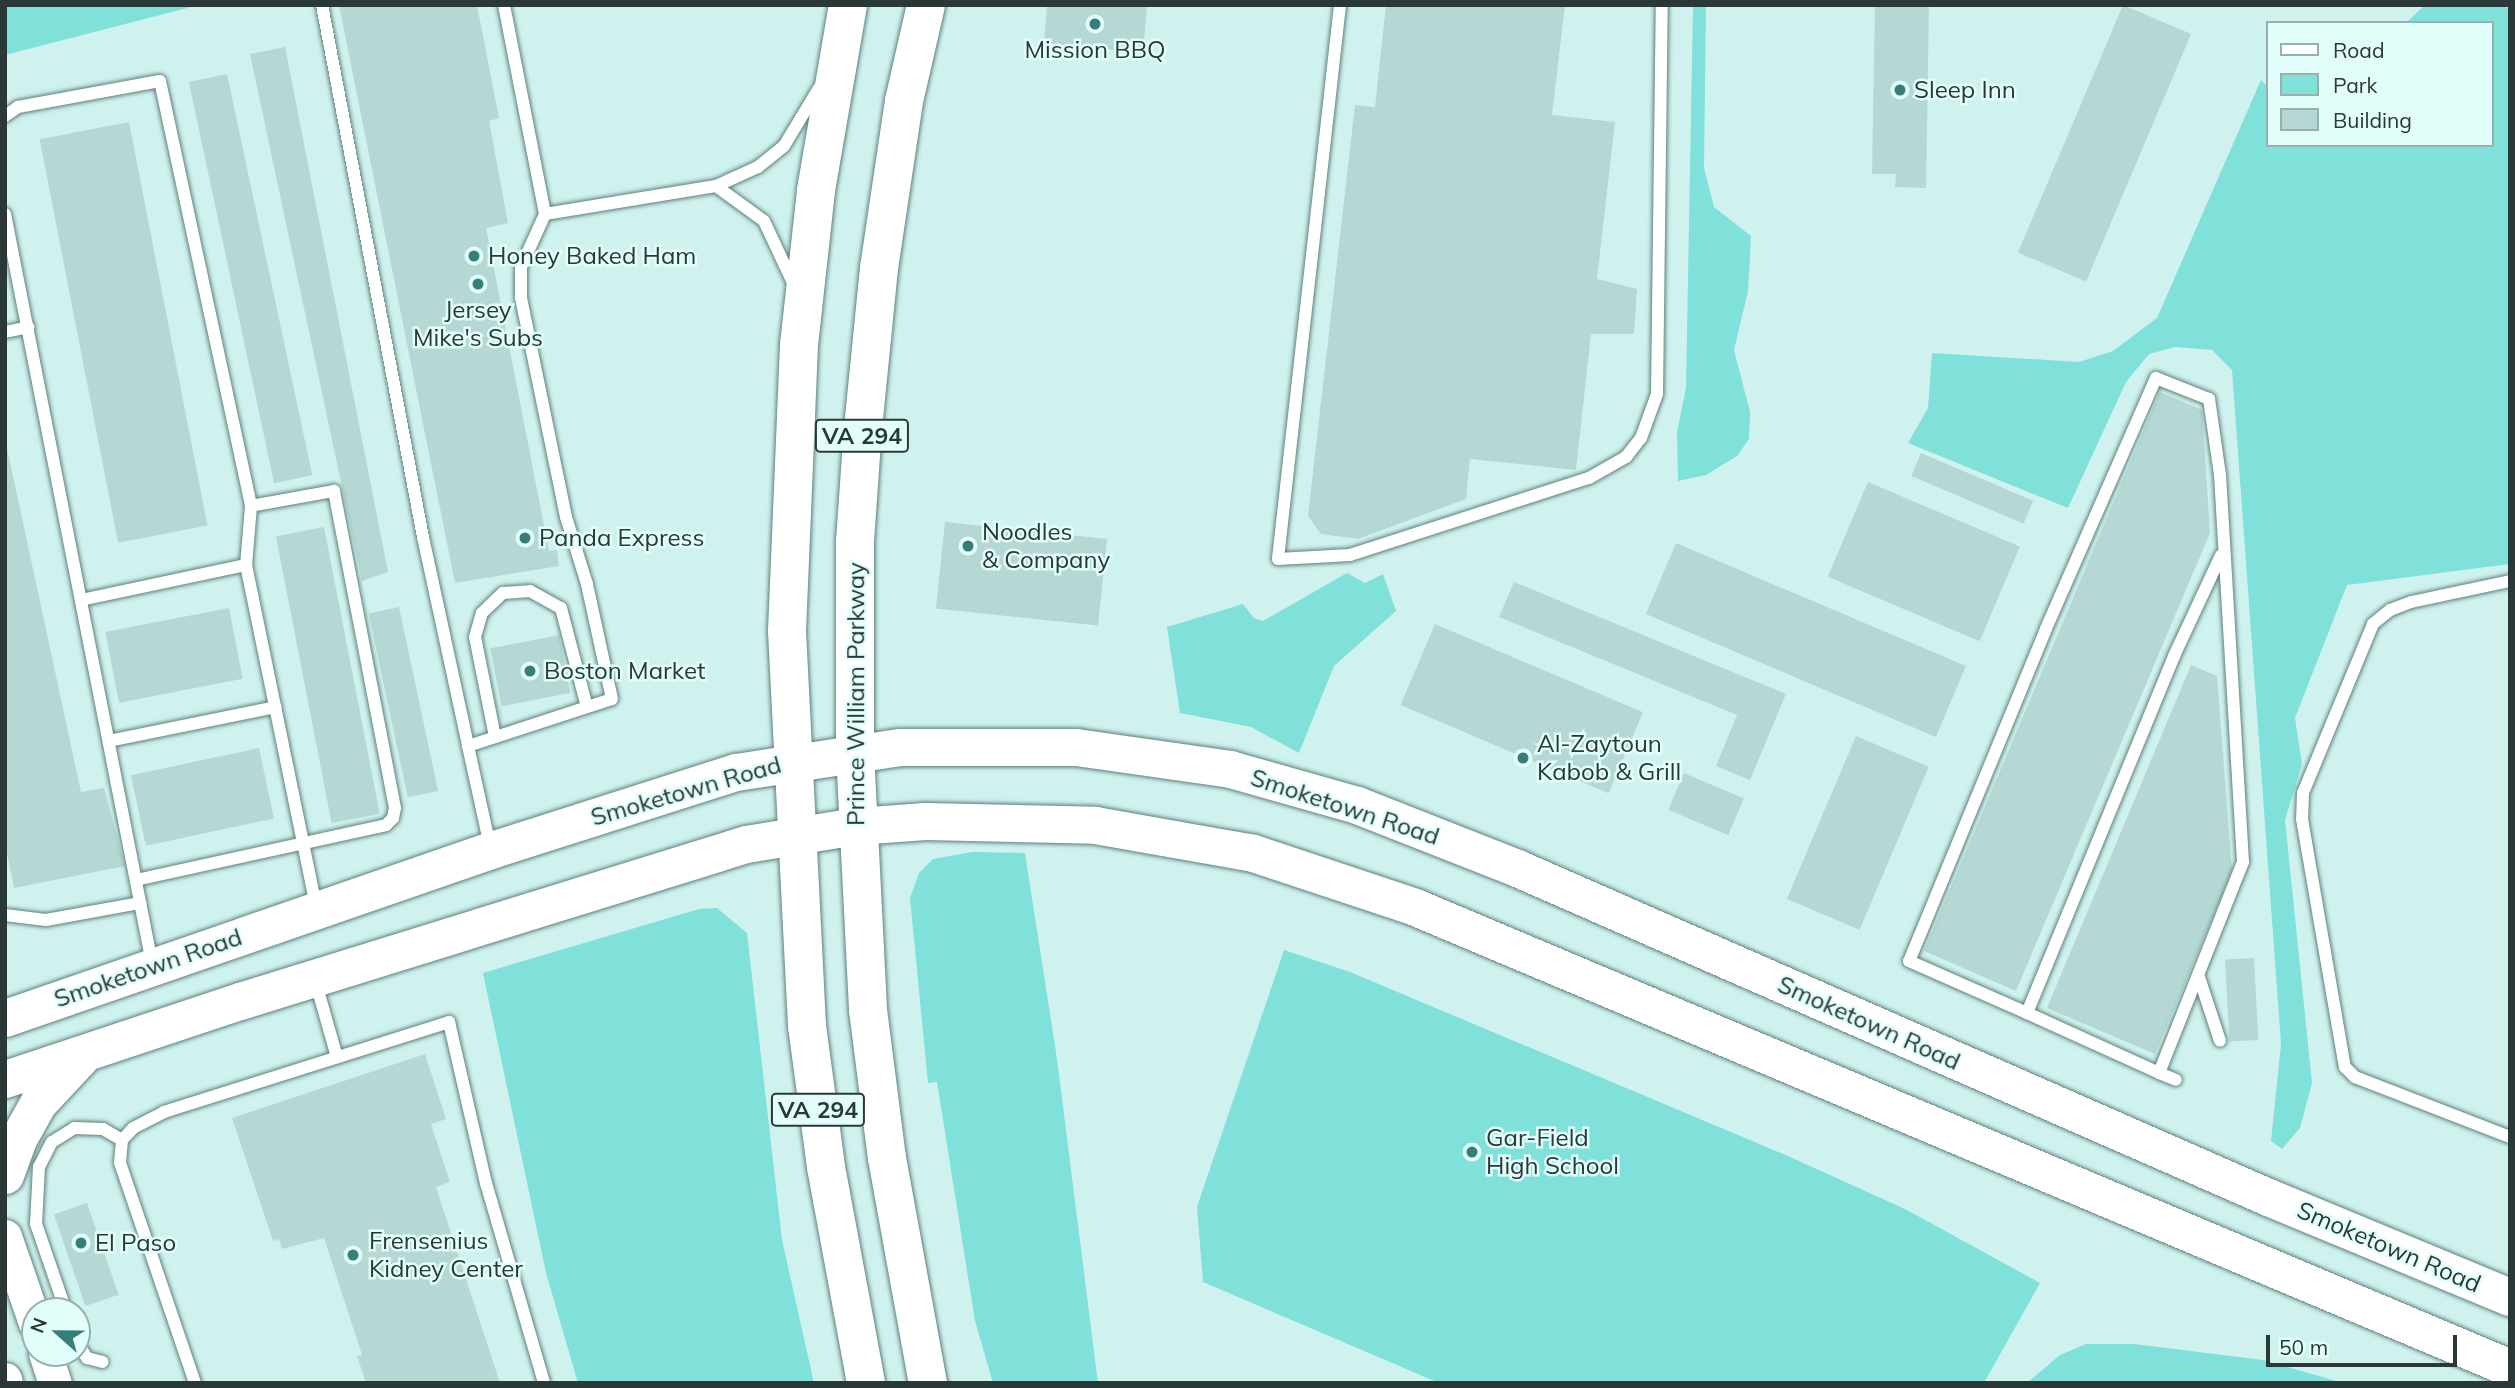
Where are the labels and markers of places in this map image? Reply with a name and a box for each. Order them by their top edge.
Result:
marker: Mission BBQ [1087,16,1103,32]
place label: Mission BBQ [1024,36,1166,64]
place label: Sleep Inn [1914,76,2016,104]
marker: Sleep Inn [1892,82,1908,98]
place label: Honey Baked Ham [488,242,696,270]
marker: Honey Baked Ham [466,248,482,264]
marker: Jersey Mike's Subs [470,276,486,292]
place label: Jersey Mike's Subs [413,296,543,352]
place label: Noodles & Company [982,518,1110,574]
place label: Panda Express [539,524,704,552]
marker: Panda Express [517,530,533,546]
marker: Noodles & Company [960,538,976,554]
place label: Boston Market [544,657,705,685]
marker: Boston Market [522,663,538,679]
place label: Al-Zaytoun Kabob & Grill [1537,730,1681,786]
marker: Al-Zaytoun Kabob & Grill [1515,750,1531,766]
place label: Gar-Field High School [1486,1124,1619,1180]
marker: Gar-Field High School [1464,1144,1480,1160]
place label: Frensenius Kidney Center [369,1227,523,1283]
place label: El Paso [95,1229,176,1257]
marker: El Paso [73,1235,89,1251]
marker: Frensenius Kidney Center [343,1245,363,1265]

